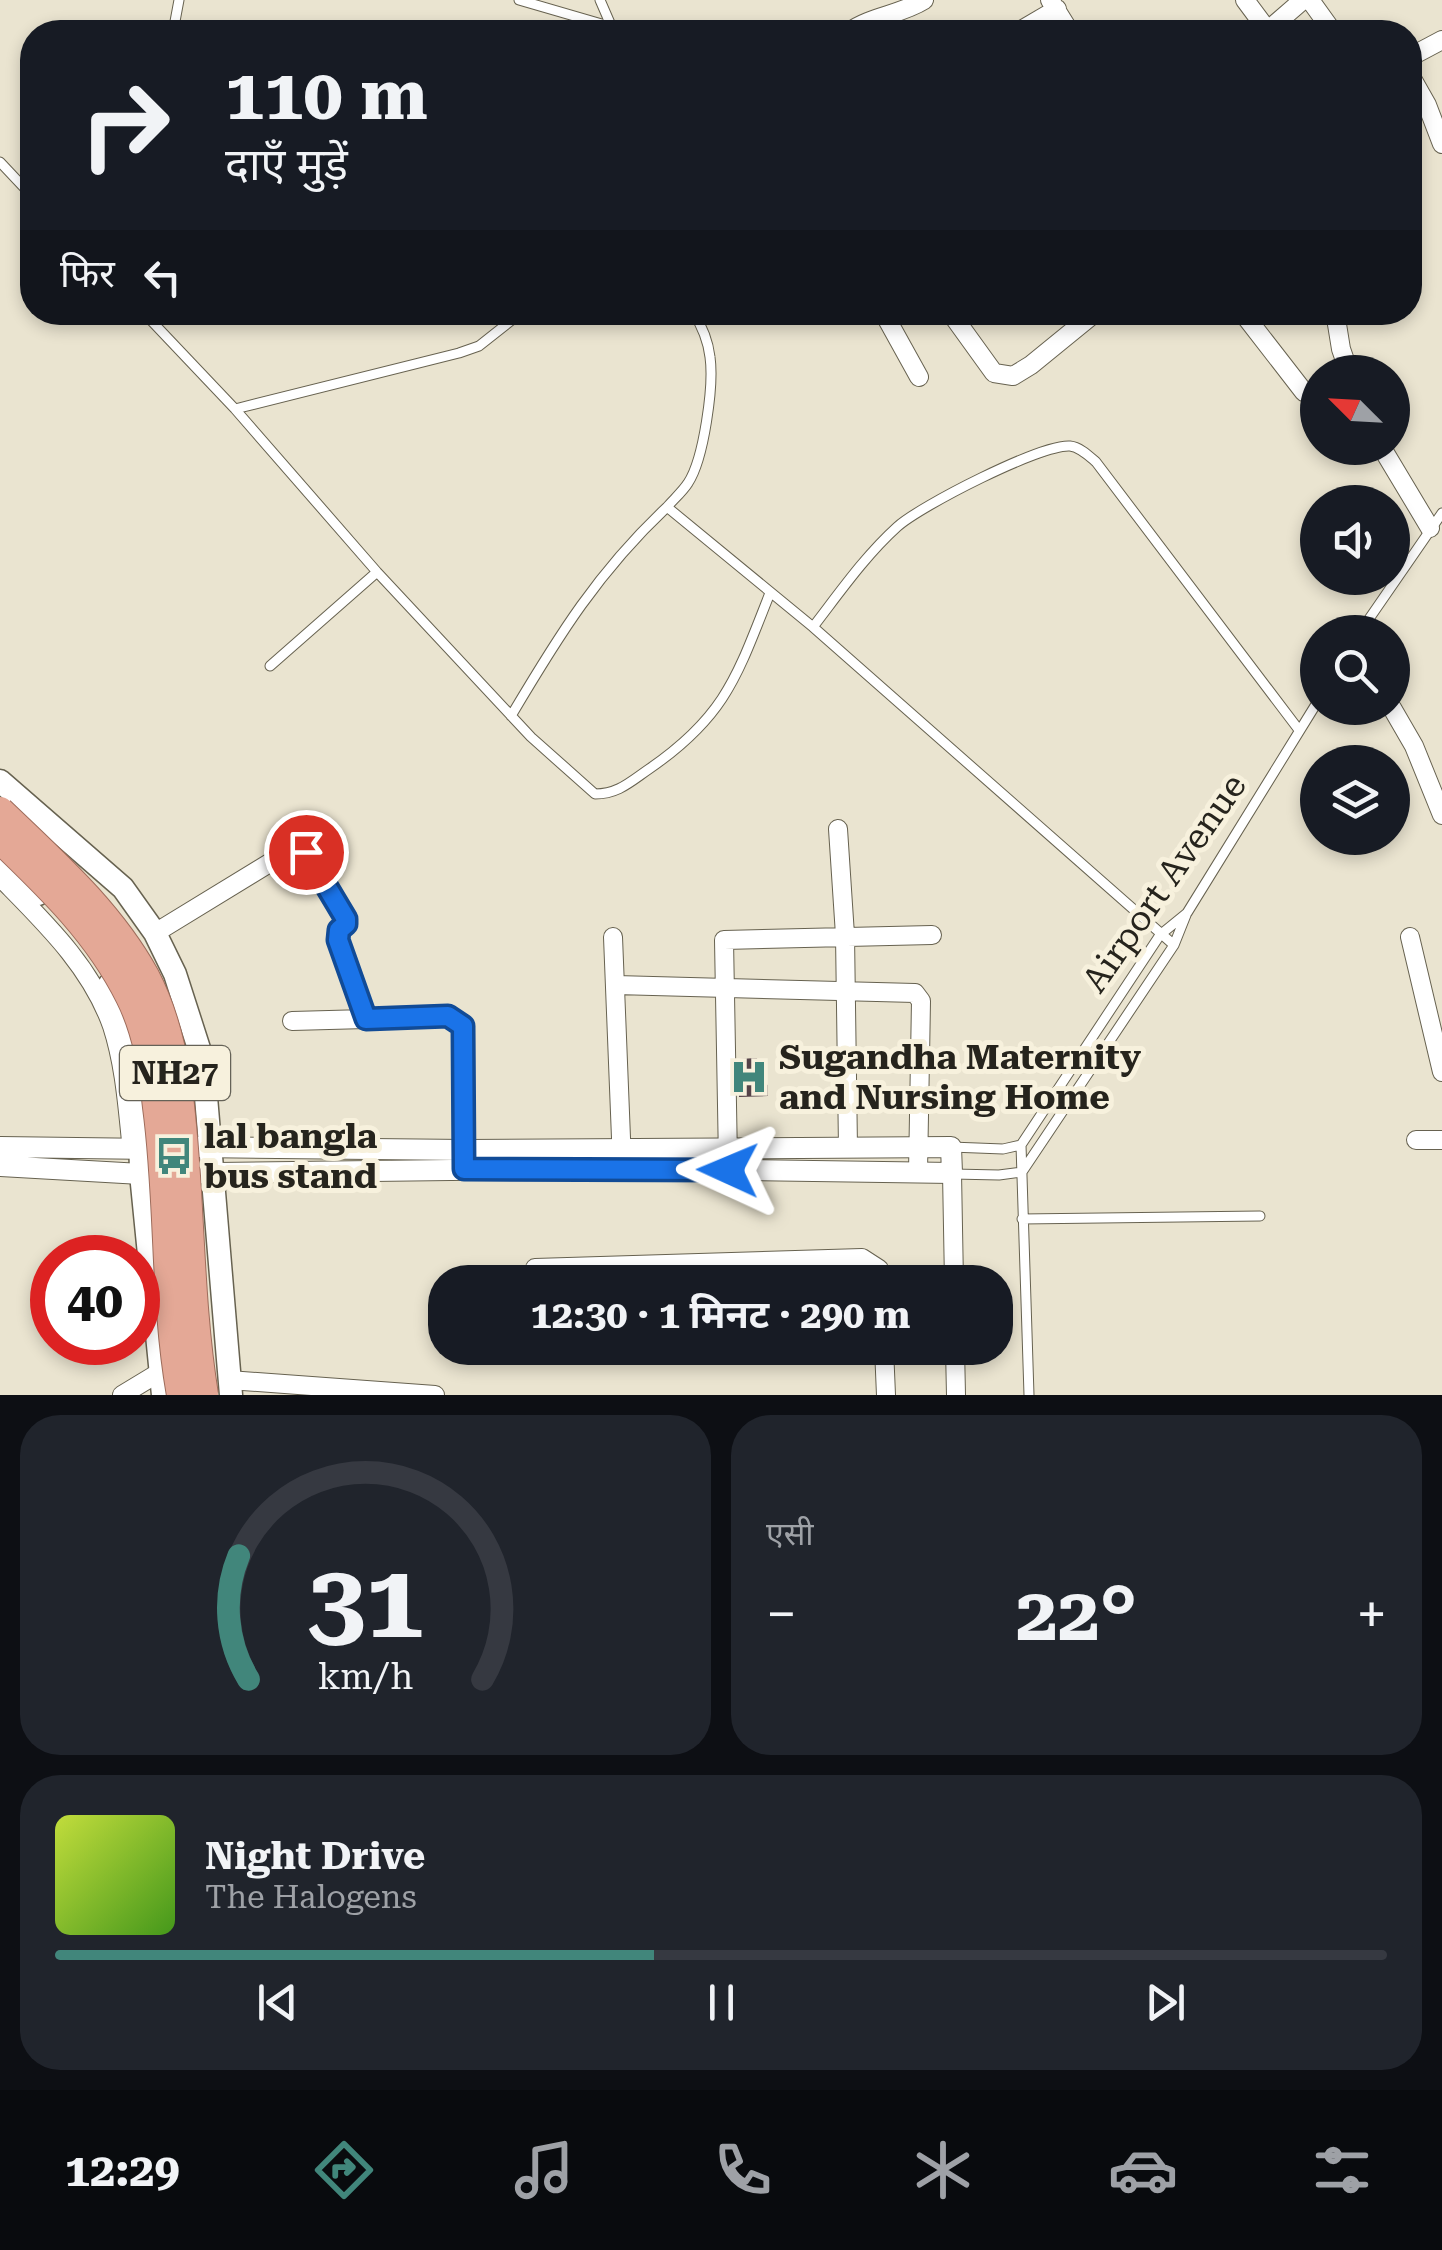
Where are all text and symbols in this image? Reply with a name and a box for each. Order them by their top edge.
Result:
text: 110 m [225,54,428,136]
icon: right [60,60,190,190]
text: दाएँ मुड़ें [225,138,348,191]
icon: left [135,250,190,305]
text: फिर [60,252,115,296]
north arrow [1300,355,1410,465]
map controls [1300,355,1410,855]
button: sound [1300,485,1410,595]
button: search [1300,615,1410,725]
button: layers [1300,745,1410,855]
street label: Airport Avenue [1074,766,1255,1000]
pin [264,810,349,895]
icon: arrive [279,825,334,880]
place label: Sugandha Maternity and Nursing Home [779,1037,1141,1118]
road number: NH27 [120,1046,230,1100]
hospital icon: Sugandha Maternity and Nursing Home [728,1056,770,1098]
place label: lal bangla bus stand [204,1116,378,1197]
position arrow [676,1118,780,1222]
bus stop icon: lal bangla bus stand [153,1135,195,1177]
speed limit sign: 40 [30,1235,160,1365]
text: 12:30 · 1 मिनट · 290 m [531,1293,910,1337]
text: एसी [766,1515,814,1553]
text: 31 [307,1541,424,1662]
text: 22° [1016,1570,1137,1658]
text: − [766,1582,797,1646]
text: + [1356,1582,1387,1646]
text: km/h [318,1656,413,1698]
text: Night Drive [205,1834,425,1878]
text: The Halogens [205,1878,417,1916]
icon: previous [250,1975,305,2030]
icon: pause [694,1975,749,2030]
icon: next [1138,1975,1193,2030]
icon: directions [309,2135,379,2205]
icon: music [509,2135,579,2205]
icon: phone [708,2135,778,2205]
icon: climate [908,2135,978,2205]
icon: car [1108,2135,1178,2205]
icon: filters [1307,2135,1377,2205]
text: 12:29 [65,2144,180,2197]

